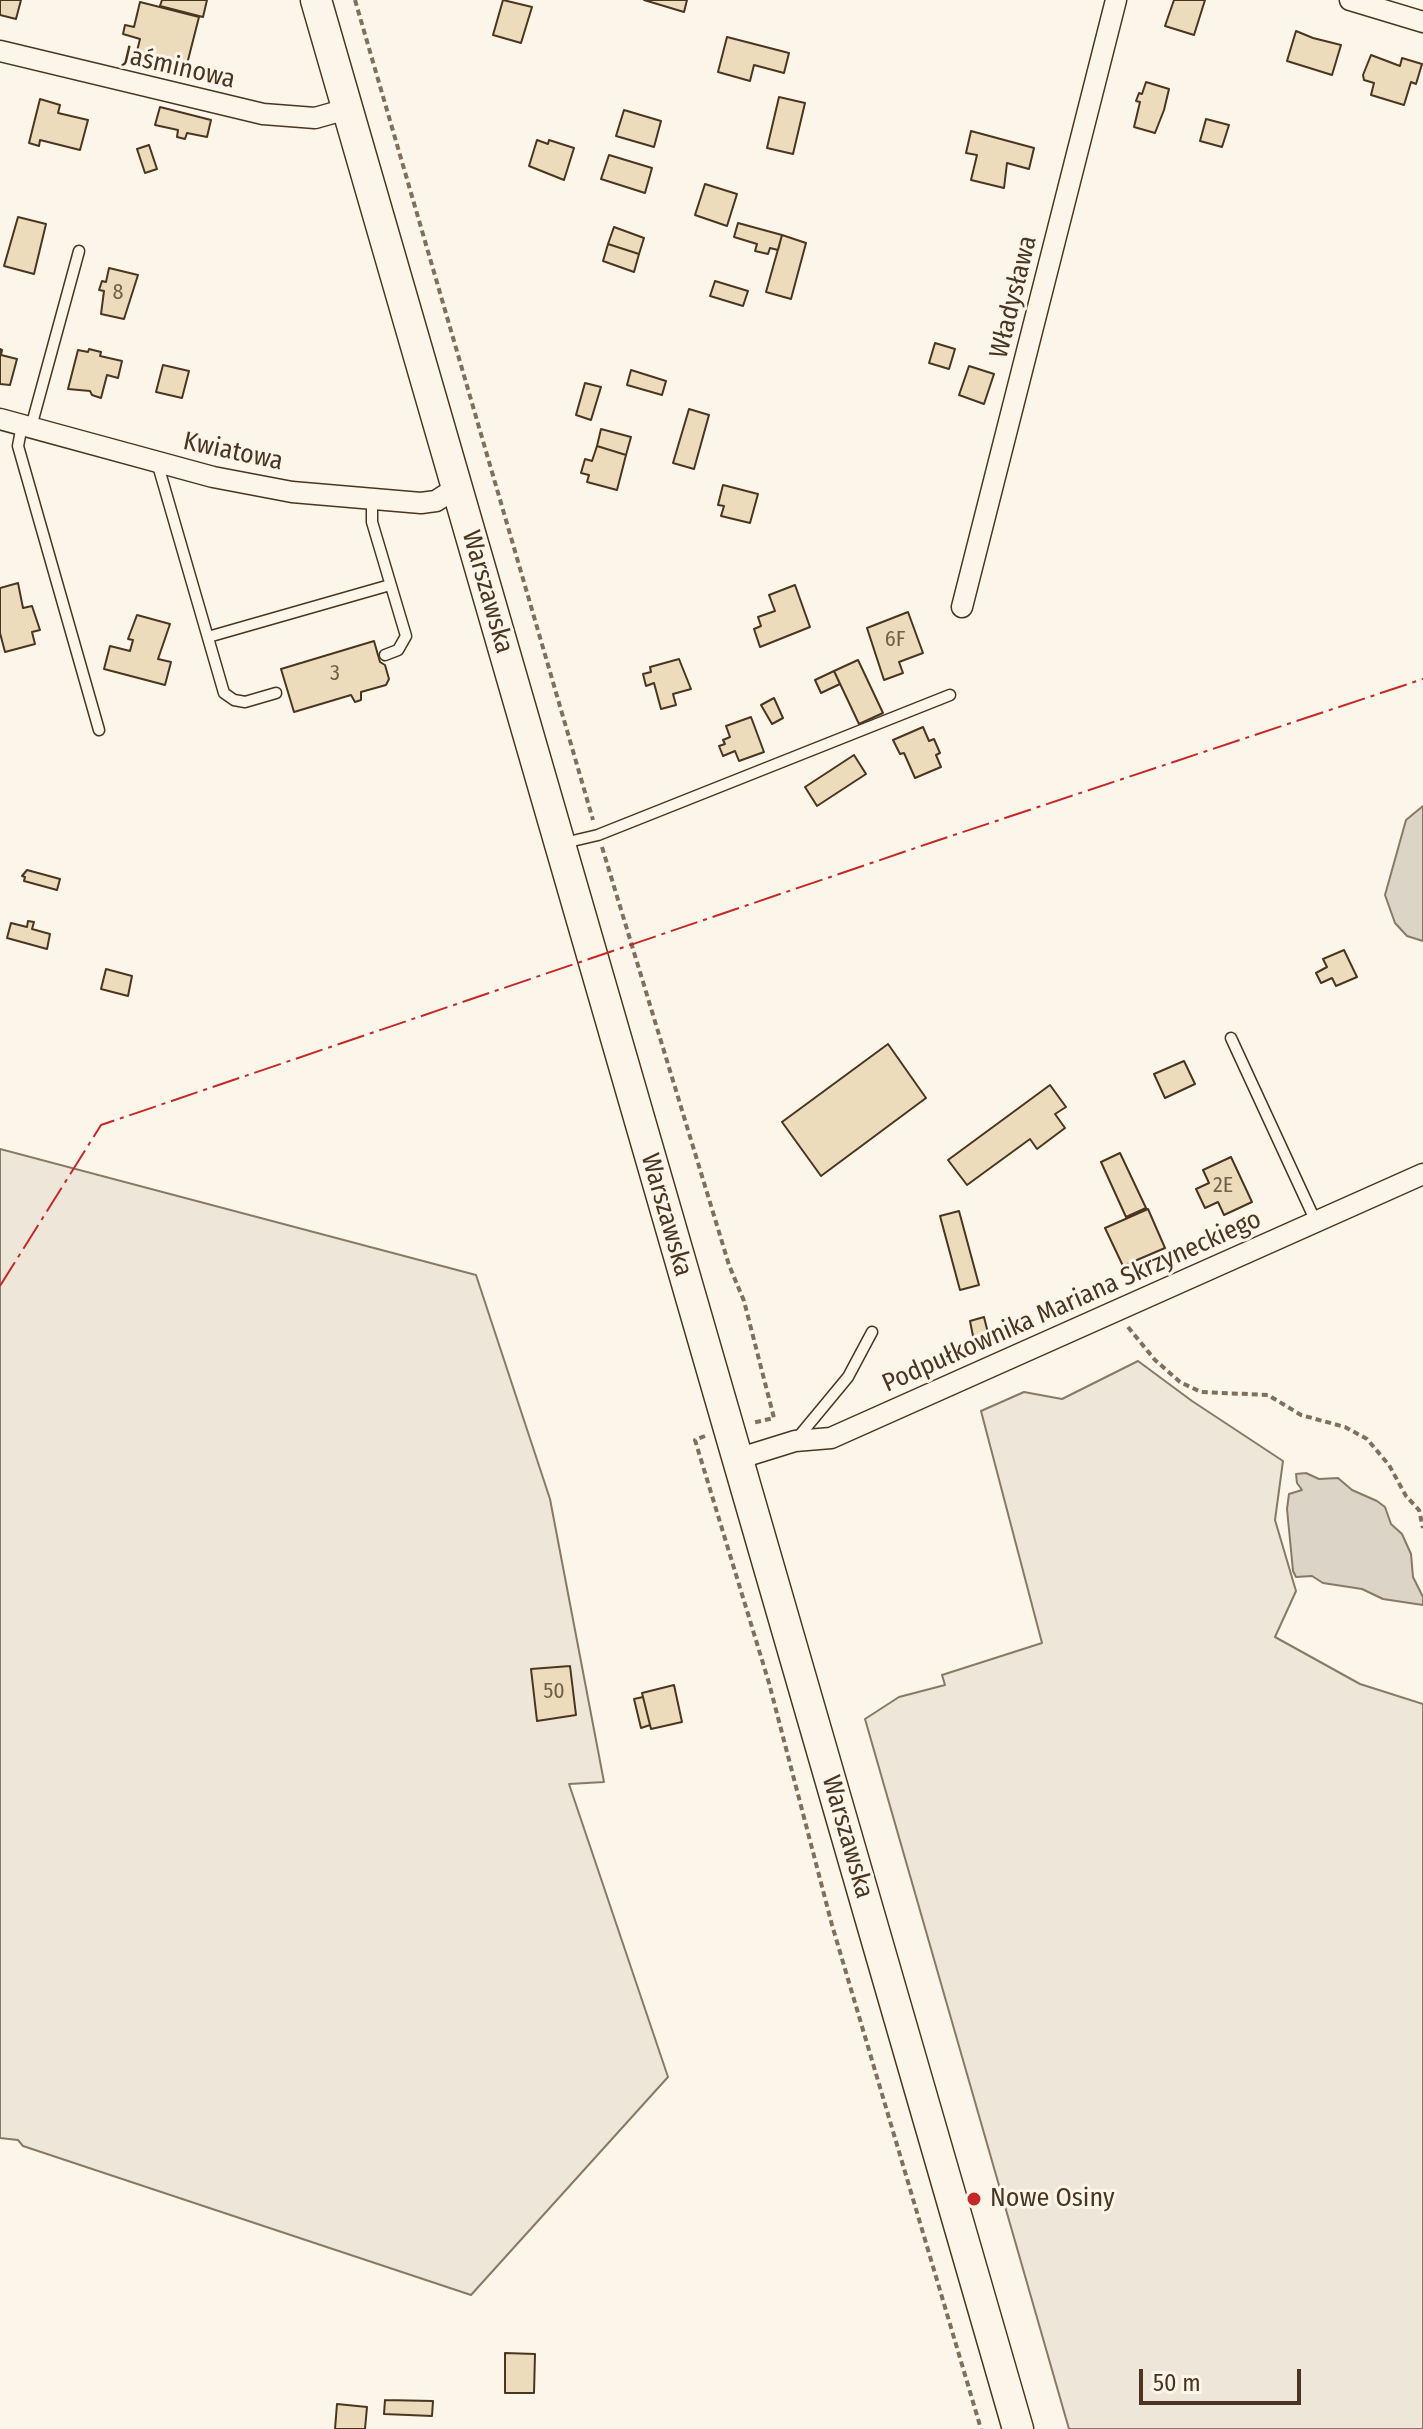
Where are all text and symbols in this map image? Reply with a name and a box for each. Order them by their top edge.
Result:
street label: Jaśminowa [120,40,238,96]
street label: Władysława [984,233,1044,361]
house number: 8 [113,280,123,306]
street label: Kwiatowa [180,426,286,478]
street label: Warszawska [455,527,519,657]
house number: 6F [885,627,905,653]
house number: 3 [330,661,340,687]
street label: Warszawska [634,1150,698,1280]
house number: 2E [1213,1173,1233,1199]
street label: Podpułkownika Mariana Skrzyneckiego [878,1204,1266,1400]
house number: 50 [543,1679,565,1705]
street label: Warszawska [815,1772,879,1902]
place label: Nowe Osiny [990,2183,1115,2215]
marker: Nowe Osiny [965,2190,983,2208]
scale bar [1143,2353,1305,2403]
text: 50 m [1153,2369,1201,2397]

